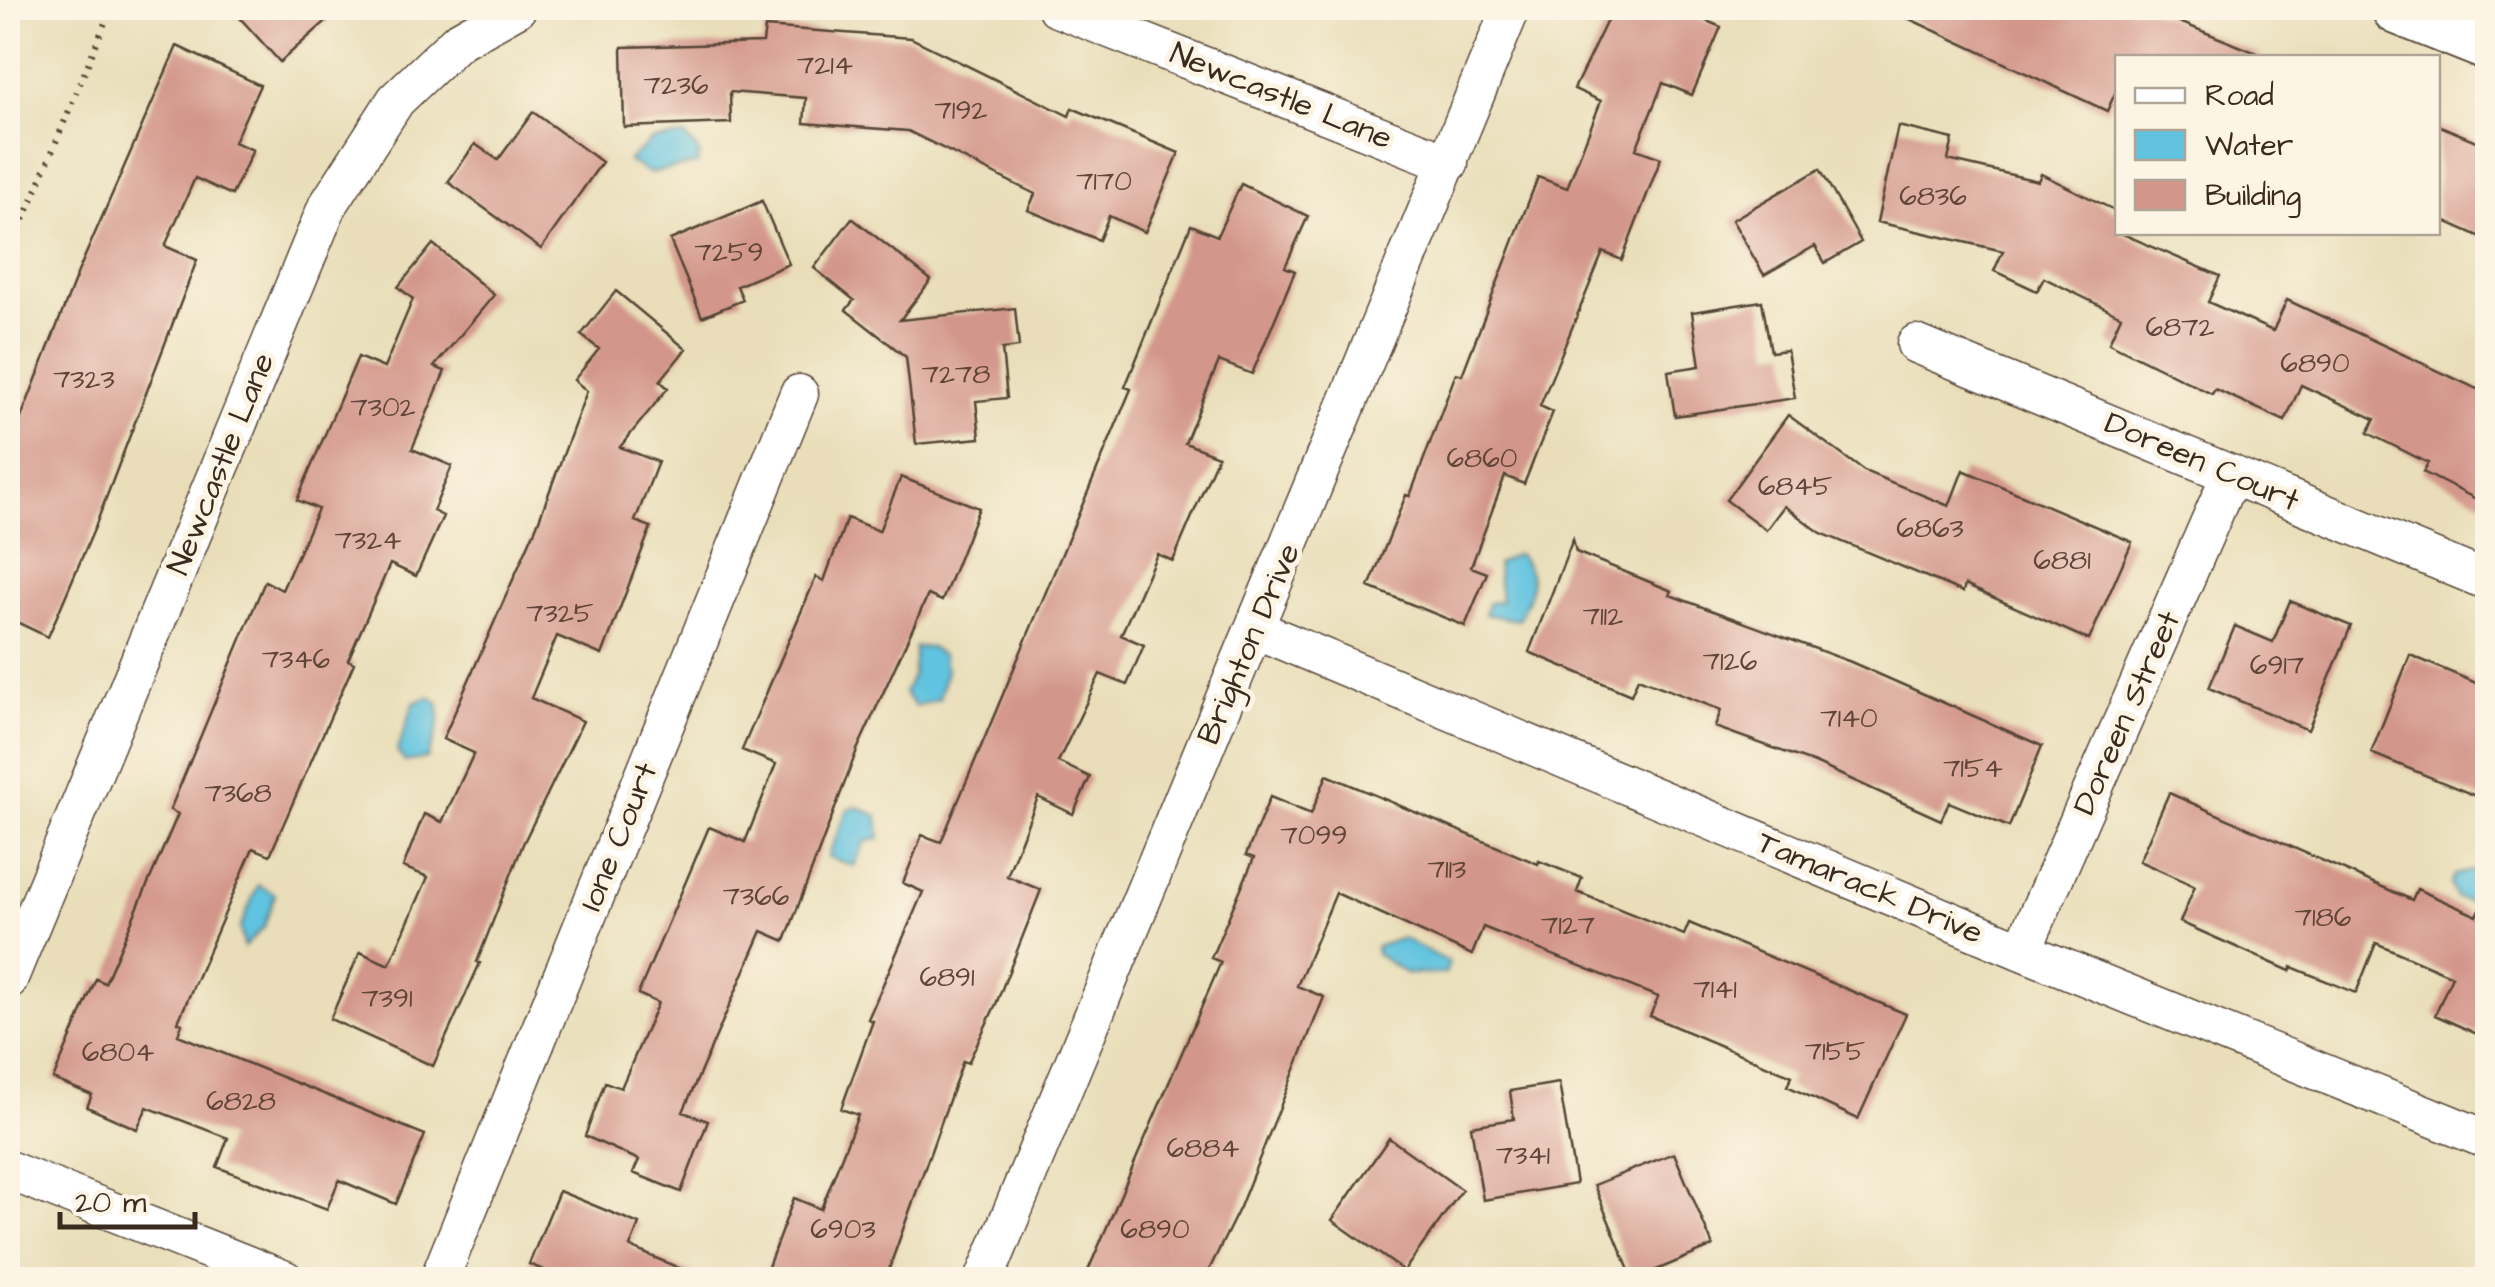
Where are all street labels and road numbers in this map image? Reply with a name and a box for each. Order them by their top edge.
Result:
street label: Newcastle Lane [1163,31,1399,161]
street label: Newcastle Lane [156,346,286,582]
street label: Doreen Court [2098,401,2306,523]
street label: Brighton Drive [1186,536,1312,752]
street label: Doreen Street [2062,604,2192,822]
street label: Ione Court [569,756,669,918]
street label: Tamarack Drive [1750,820,1990,956]

